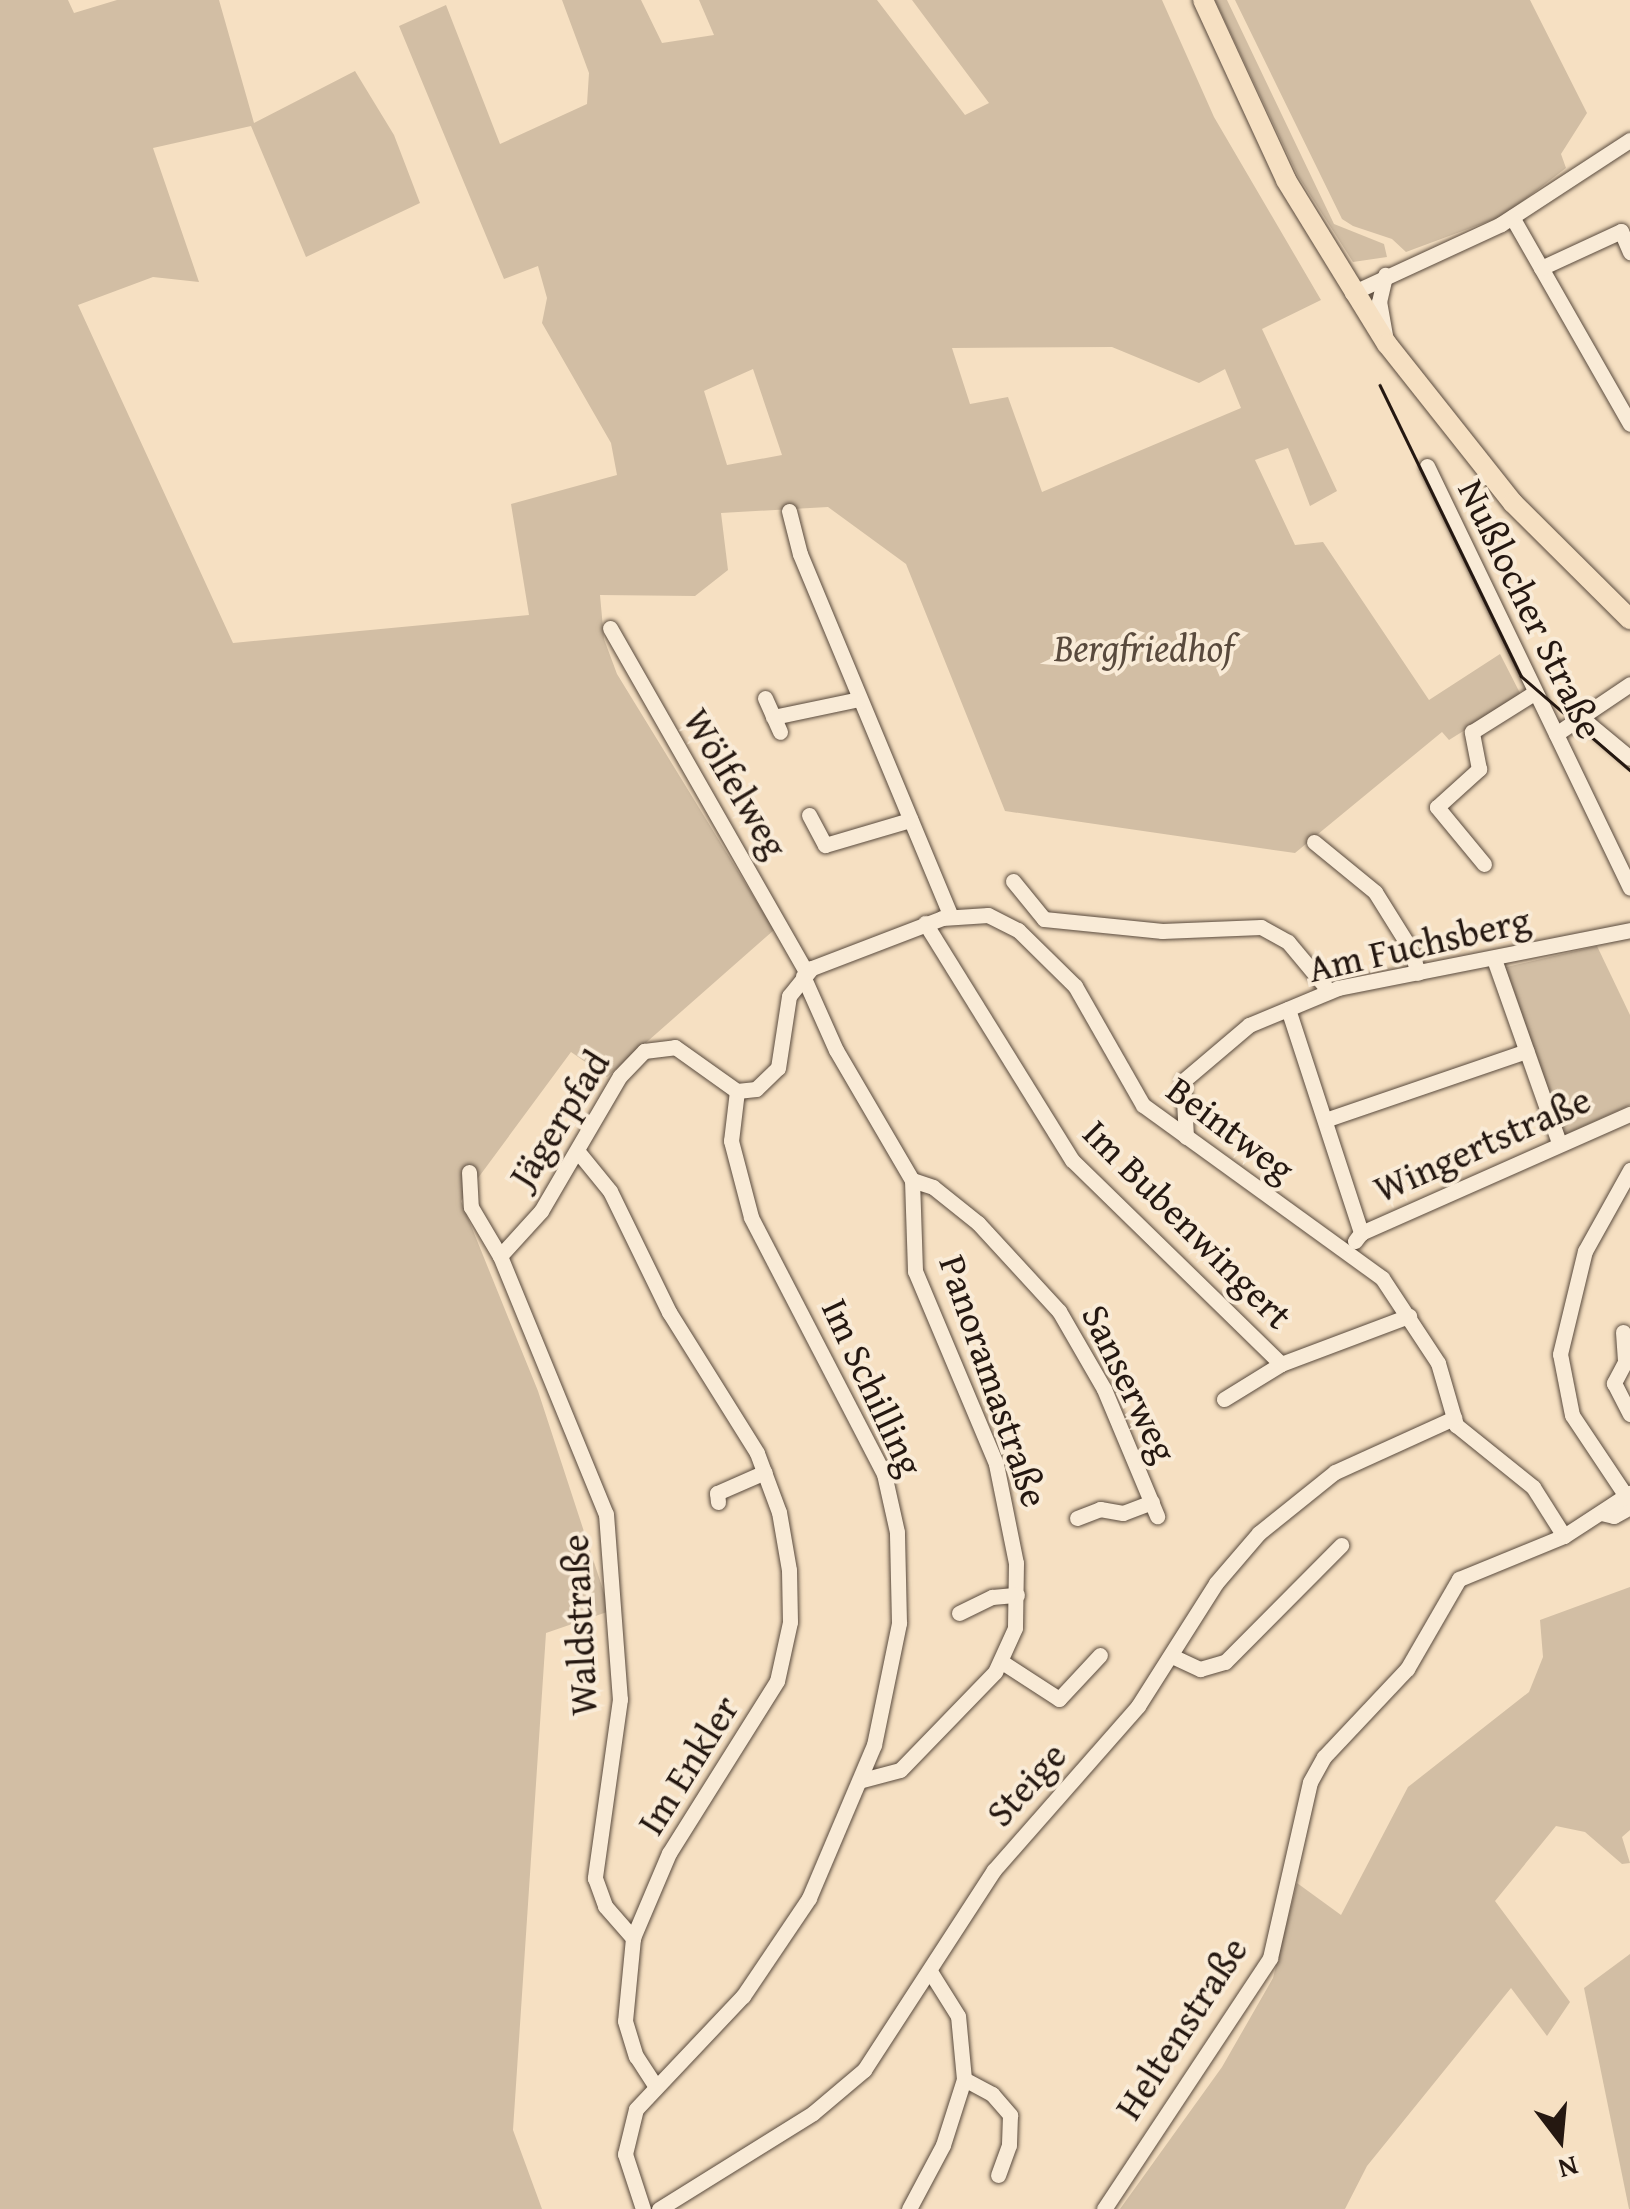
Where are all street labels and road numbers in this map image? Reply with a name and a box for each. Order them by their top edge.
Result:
street label: Nußlocher Straße [1449,472,1613,746]
street label: Wölfelweg [674,700,798,866]
street label: Am Fuchsberg [1304,896,1534,992]
street label: Jägerpfad [499,1042,619,1196]
street label: Beintweg [1158,1066,1304,1192]
street label: Wingertstraße [1367,1076,1597,1212]
street label: Im Bubenwingert [1074,1110,1302,1338]
street label: Panoramastraße [930,1249,1058,1513]
street label: Im Schilling [812,1291,934,1483]
street label: Sanserweg [1072,1297,1188,1469]
street label: Waldstraße [551,1533,607,1717]
street label: Im Enkler [628,1687,748,1843]
street label: Steige [977,1733,1075,1835]
street label: Heltenstraße [1105,1928,1257,2128]

